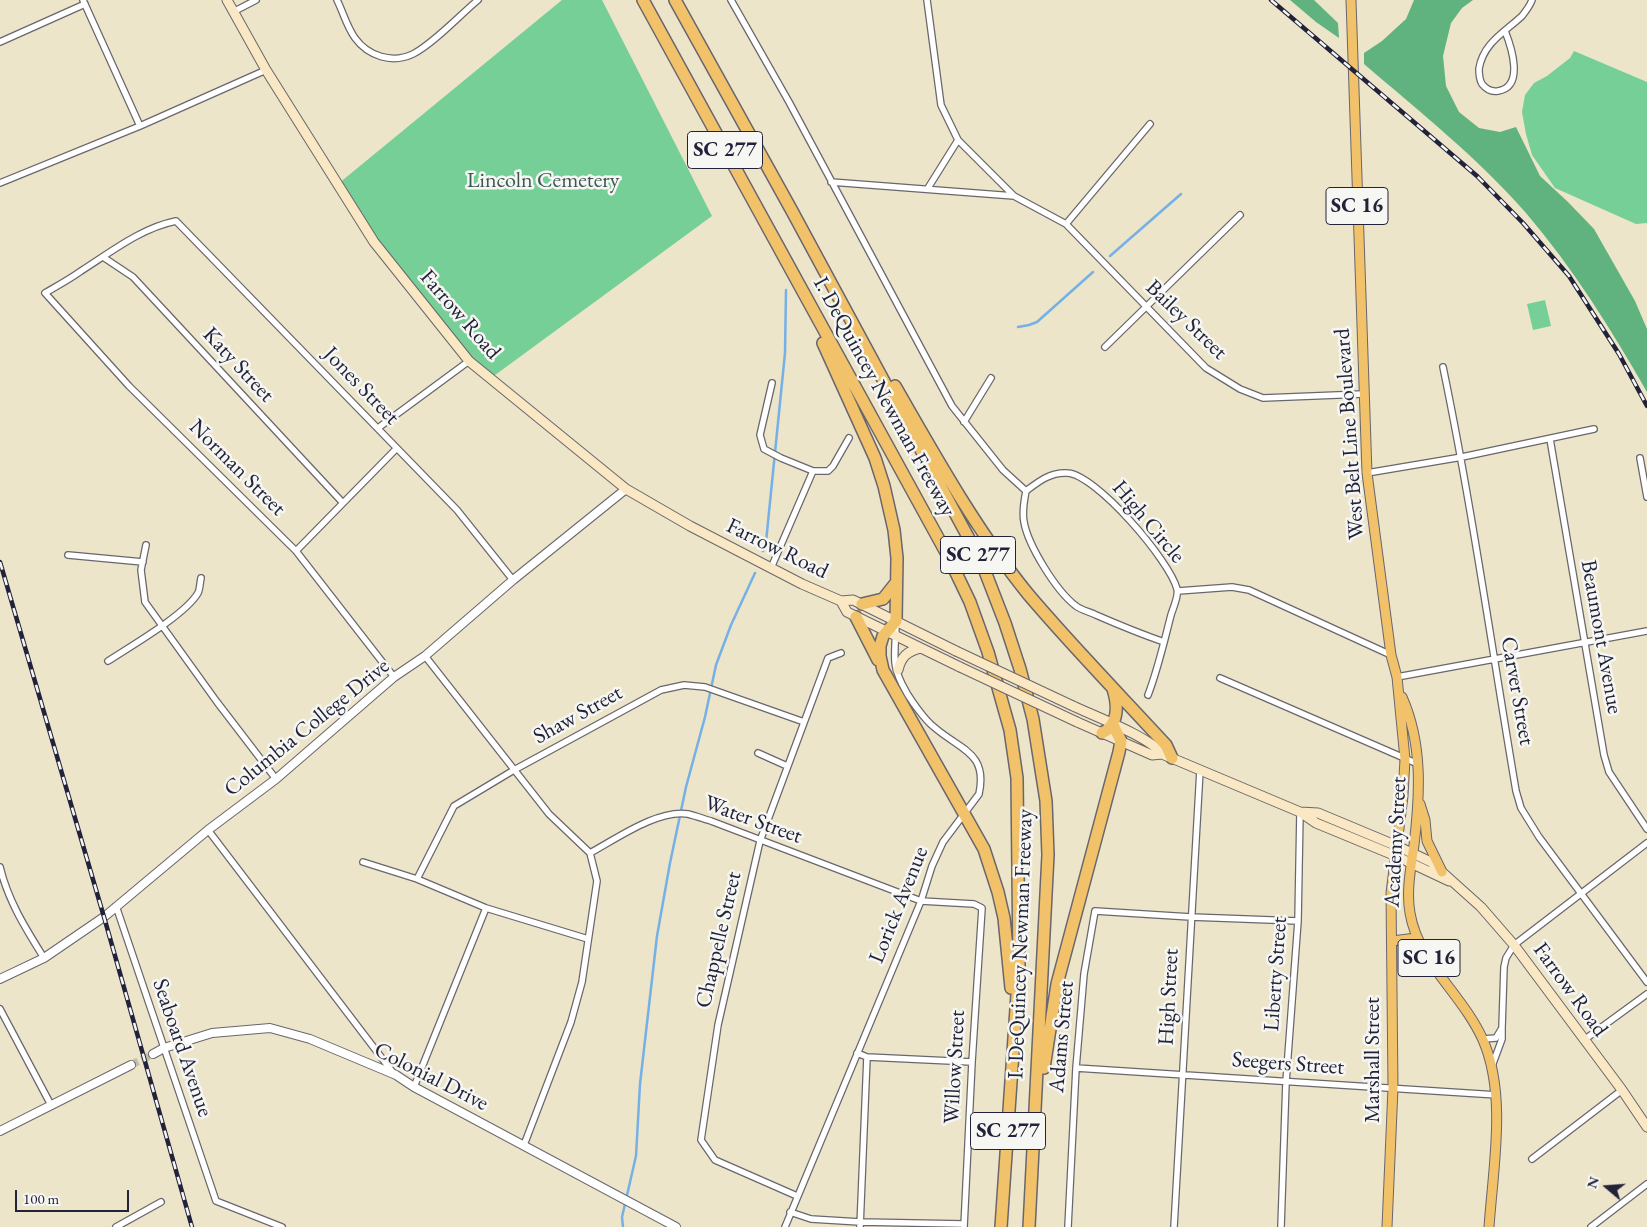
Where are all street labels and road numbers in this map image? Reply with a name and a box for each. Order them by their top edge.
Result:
road number: SC 277 [688,132,762,168]
road number: SC 16 [1326,188,1388,225]
street label: Farrow Road [414,265,506,365]
street label: I. DeQuincey Newman Freeway [807,272,961,522]
street label: Bailey Street [1140,275,1232,365]
street label: Katy Street [197,322,279,408]
street label: West Belt Line Boulevard [1329,327,1371,541]
street label: Jones Street [317,341,405,431]
street label: Norman Street [183,414,291,522]
street label: High Circle [1106,475,1190,569]
street label: Farrow Road [722,513,832,585]
road number: SC 277 [940,536,1016,574]
street label: Beaumont Avenue [1574,558,1628,716]
street label: Carver Street [1494,635,1540,747]
street label: Columbia College Drive [219,653,395,803]
street label: Shaw Street [529,680,627,750]
street label: Academy Street [1379,776,1413,908]
street label: Water Street [700,790,806,850]
street label: I. DeQuincey Newman Freeway [1003,809,1039,1079]
street label: Lorick Avenue [864,843,934,967]
street label: Chappelle Street [691,869,747,1011]
street label: Liberty Street [1259,916,1293,1032]
street label: Farrow Road [1527,938,1613,1042]
road number: SC 16 [1398,940,1460,976]
street label: High Street [1153,948,1185,1046]
street label: Seaboard Avenue [146,976,218,1120]
street label: Adams Street [1044,980,1080,1094]
street label: Marshall Street [1360,997,1386,1123]
street label: Willow Street [939,1009,971,1125]
street label: Colonial Drive [369,1037,493,1117]
street label: Seegers Street [1231,1047,1345,1081]
road number: SC 277 [970,1112,1046,1150]

